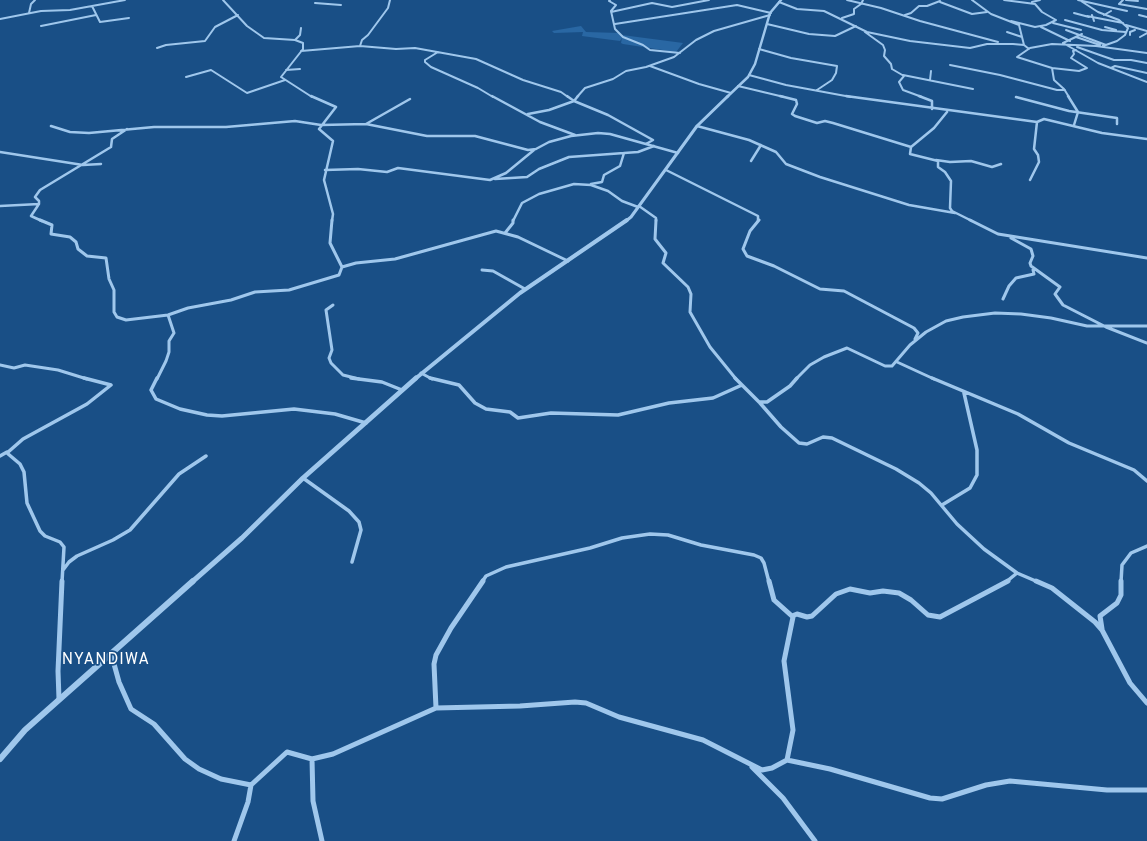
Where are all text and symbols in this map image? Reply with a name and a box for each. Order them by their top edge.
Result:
district label: NYANDIWA [62,651,150,671]

